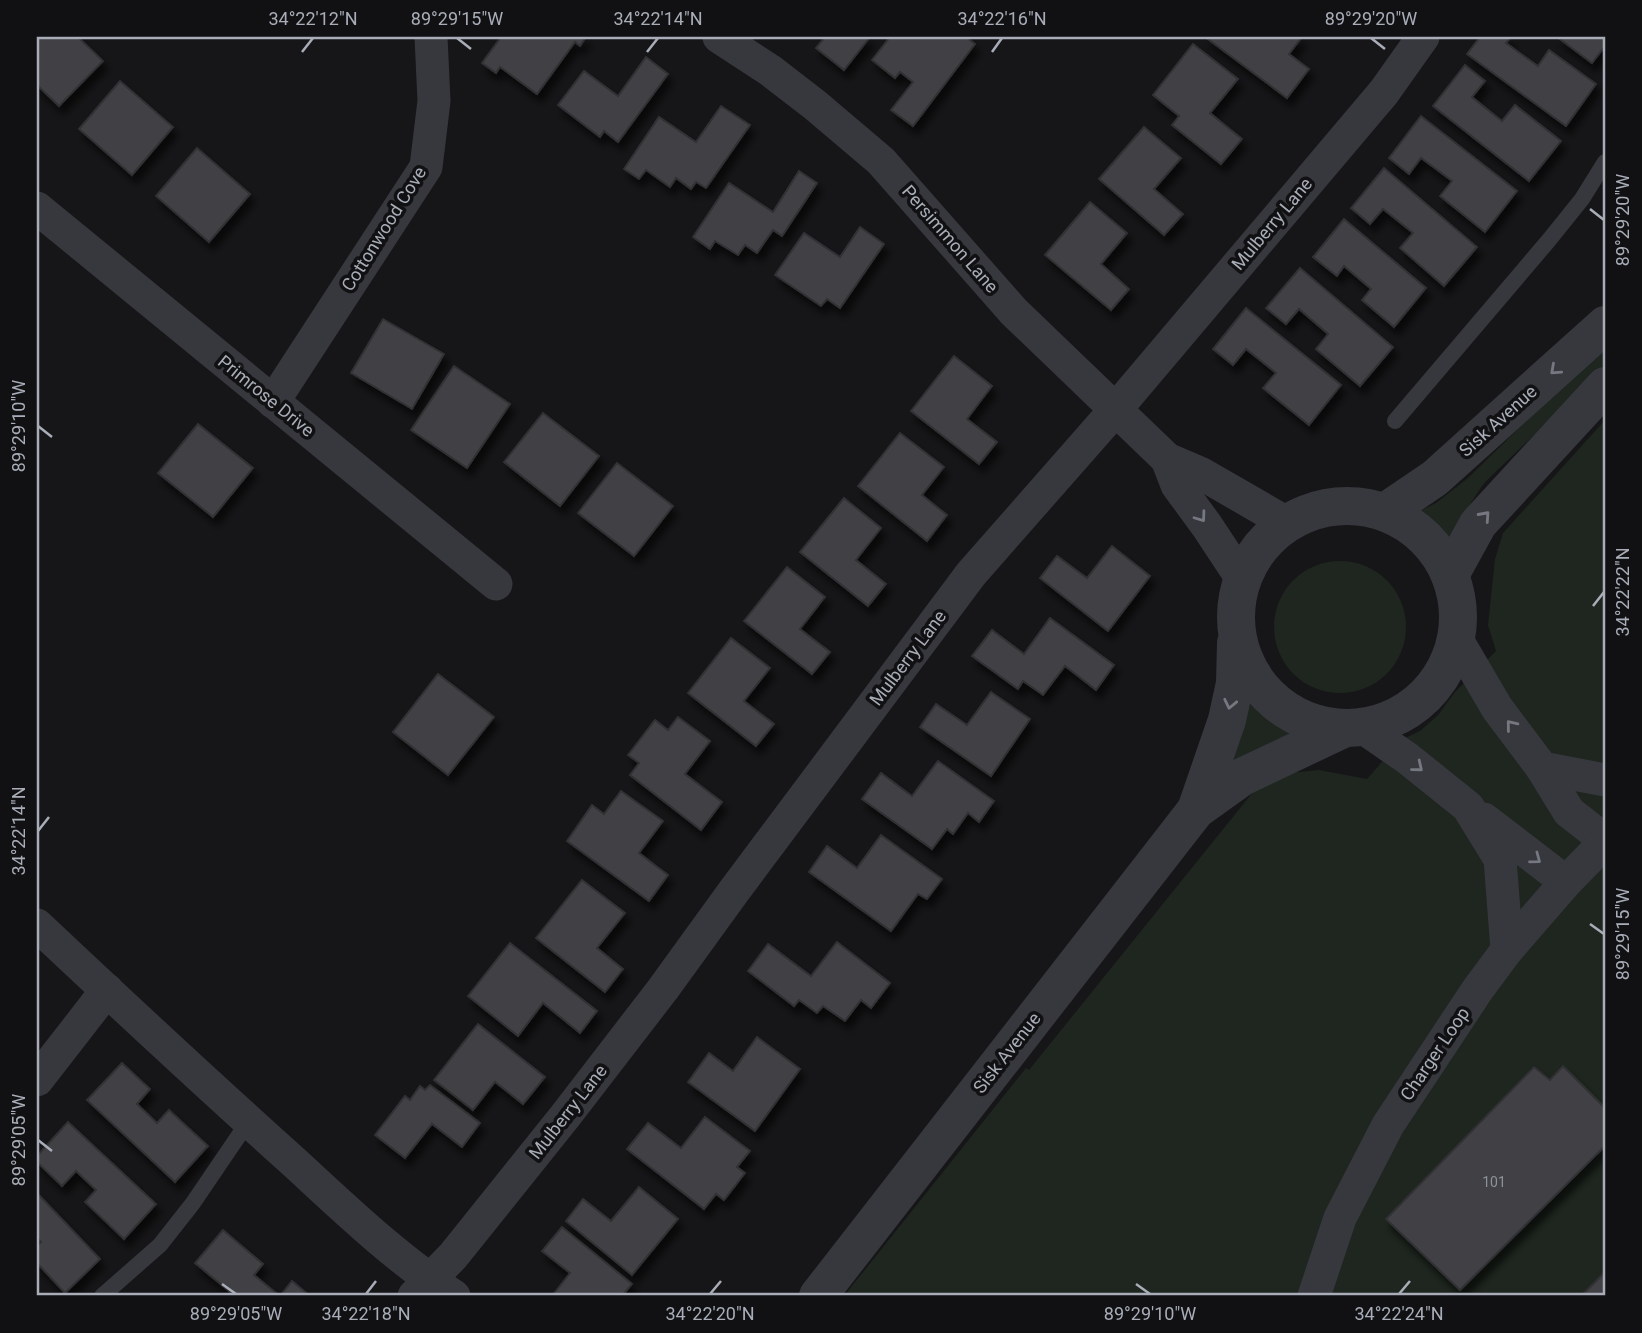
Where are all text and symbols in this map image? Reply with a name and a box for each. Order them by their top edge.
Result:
text: 34°22'12"N [268,8,358,29]
text: 89°29'15"W [411,8,503,29]
text: 34°22'14"N [613,8,703,29]
text: 34°22'16"N [957,8,1047,29]
text: 89°29'20"W [1325,8,1417,29]
street label: Cottonwood Cove [337,163,430,295]
street label: Mulberry Lane [1227,173,1316,274]
text: 89°29'20"W [1612,174,1633,266]
street label: Persimmon Lane [898,181,1003,297]
street label: Primrose Drive [214,350,319,441]
one-way arrow [1550,362,1563,375]
text: 89°29'10"W [8,380,29,472]
street label: Sisk Avenue [1455,380,1541,461]
one-way arrow [1193,510,1205,522]
one-way arrow [1477,512,1490,525]
text: 34°22'22"N [1612,547,1633,637]
street label: Mulberry Lane [865,606,950,710]
one-way arrow [1224,698,1239,710]
one-way arrow [1507,721,1519,734]
one-way arrow [1410,758,1422,771]
text: 34°22'14"N [8,786,29,876]
one-way arrow [1529,851,1541,864]
text: 89°29'15"W [1612,888,1633,980]
street label: Charger Loop [1396,1003,1473,1104]
street label: Sisk Avenue [969,1008,1045,1097]
street label: Mulberry Lane [524,1060,611,1163]
text: 89°29'05"W [8,1094,29,1186]
house number: 101 [1482,1174,1506,1190]
text: 89°29'05"W [190,1303,282,1324]
text: 34°22'18"N [321,1303,411,1324]
text: 34°22'20"N [665,1303,755,1324]
text: 89°29'10"W [1104,1303,1196,1324]
text: 34°22'24"N [1354,1303,1444,1324]

